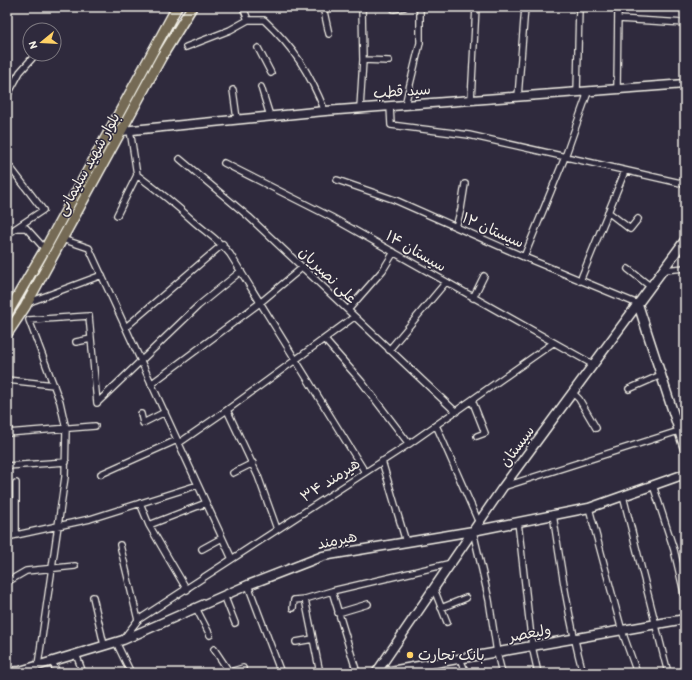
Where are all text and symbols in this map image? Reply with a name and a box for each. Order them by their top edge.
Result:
north arrow [22,22,62,62]
text: N [26,39,40,50]
street label: سید قطب [373,80,431,102]
street label: بلوار شهید سلیمانی [52,109,125,219]
street label: سیستان ۱۲ [459,208,527,252]
street label: سیستان ۱۴ [383,226,449,276]
street label: علی نصیریان [294,243,361,308]
street label: سیستان [496,422,538,470]
street label: هیرمند ۳۴ [297,454,363,506]
street label: هیرمند [315,527,359,553]
street label: ولیعصر [506,620,552,646]
place label: بانک تجارت [418,646,485,664]
marker: بانک تجارت [405,650,415,660]

